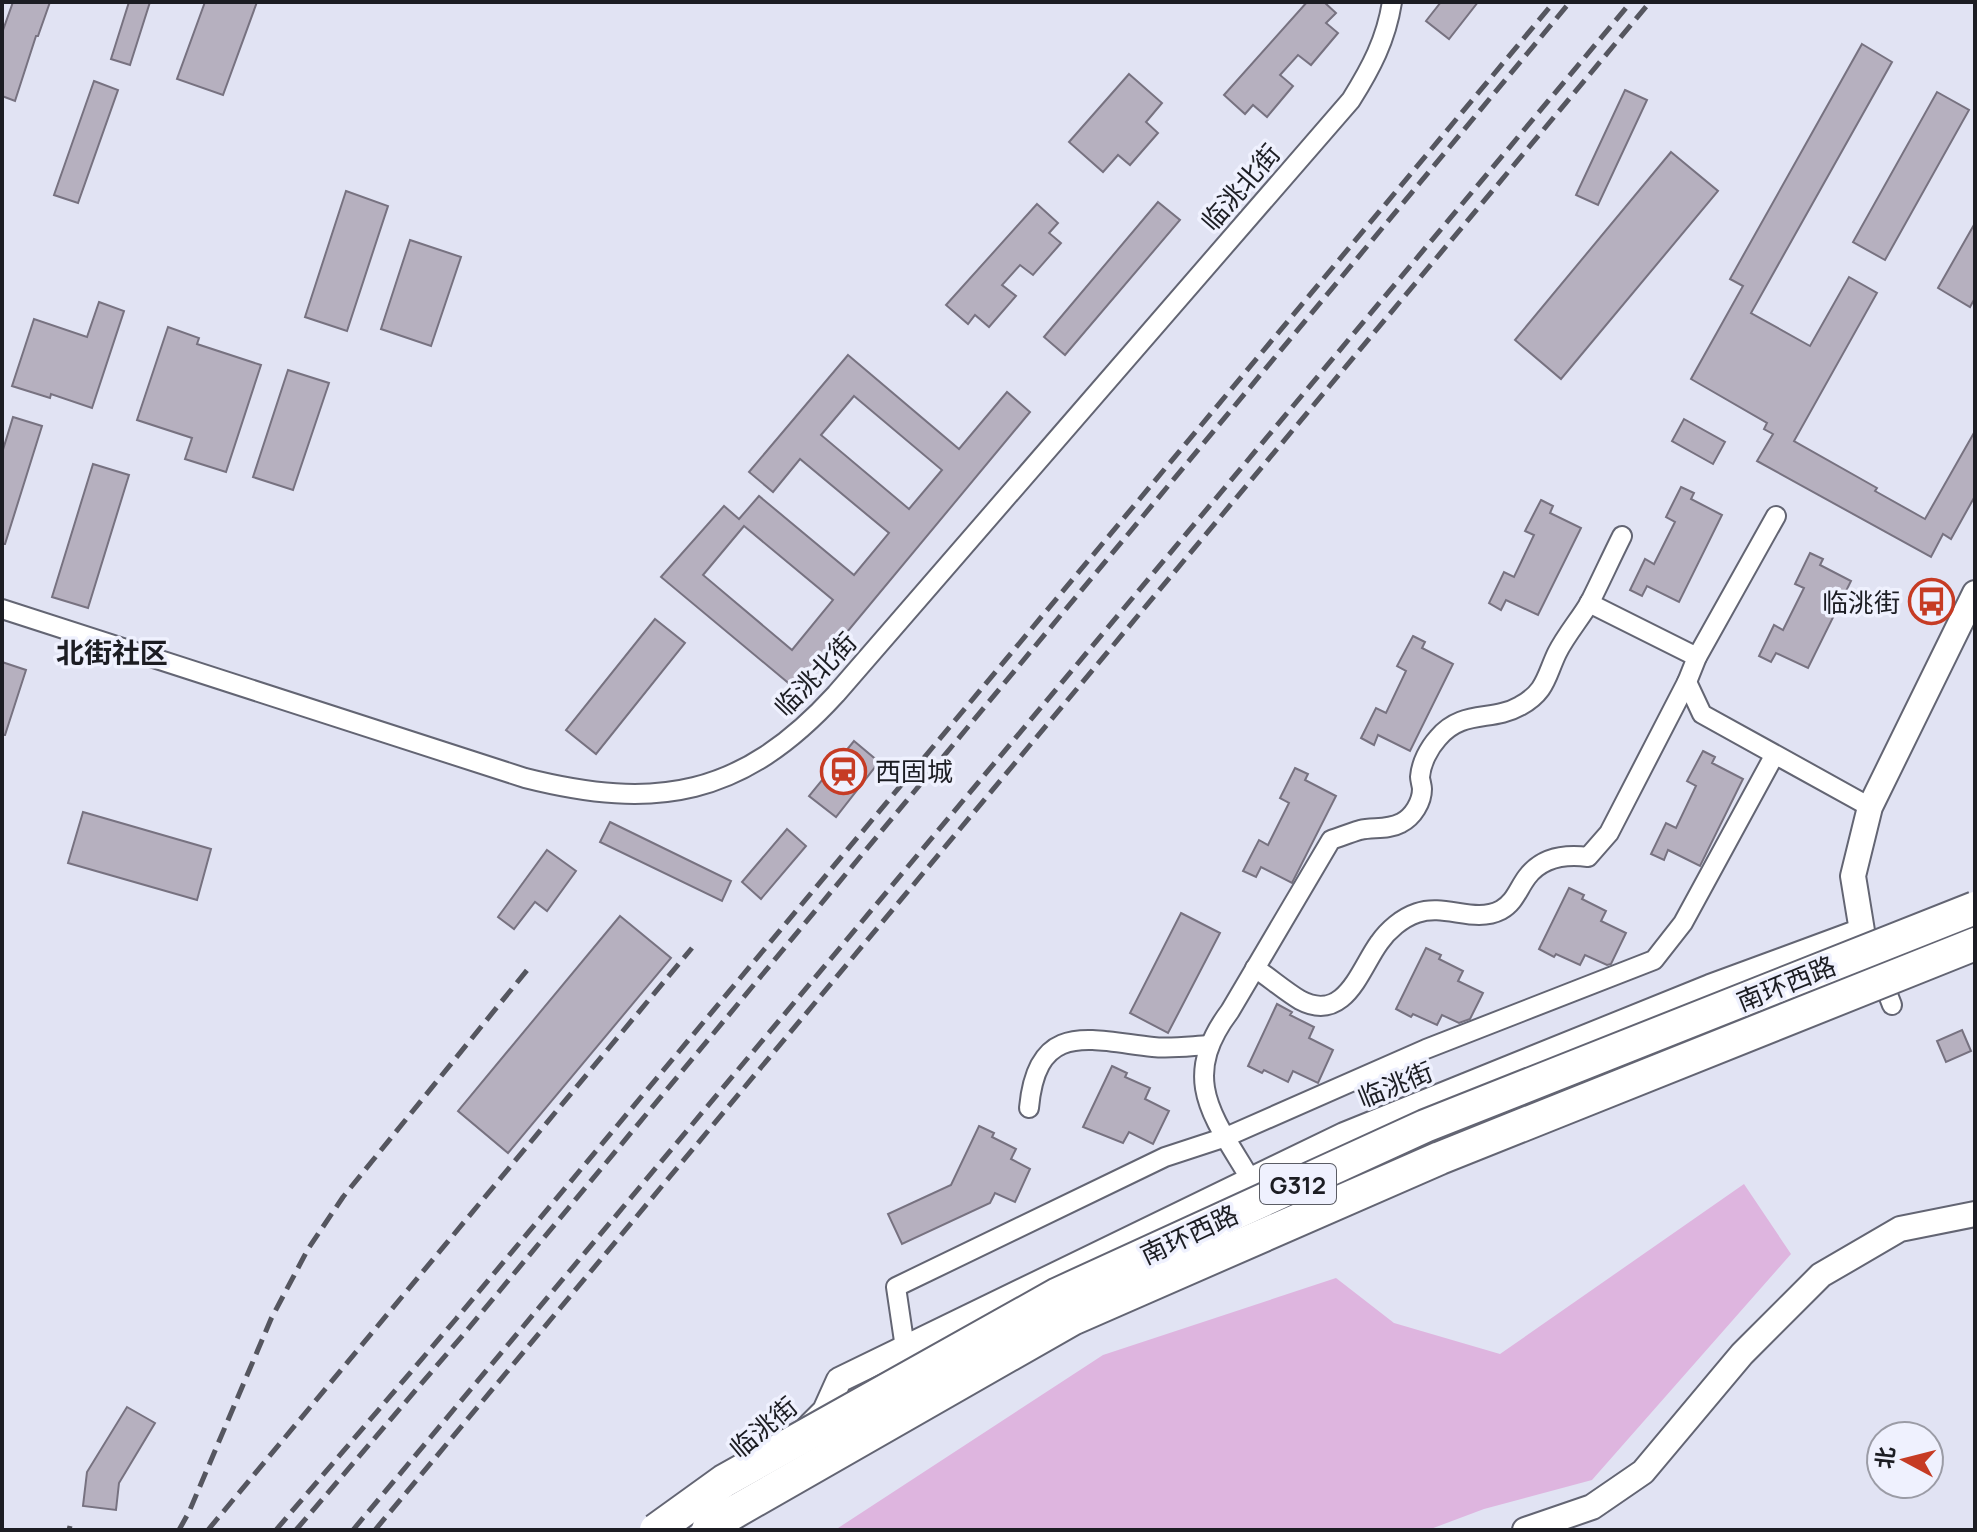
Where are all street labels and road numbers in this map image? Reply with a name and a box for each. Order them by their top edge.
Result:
street label: 临洮北街 [1192,136,1288,238]
street label: 临洮北街 [766,624,864,724]
street label: 南环西路 [1731,947,1841,1019]
street label: 临洮街 [1352,1053,1438,1115]
road number: G312 [1260,1164,1336,1204]
street label: 南环西路 [1134,1196,1244,1272]
street label: 临洮街 [722,1388,804,1466]

